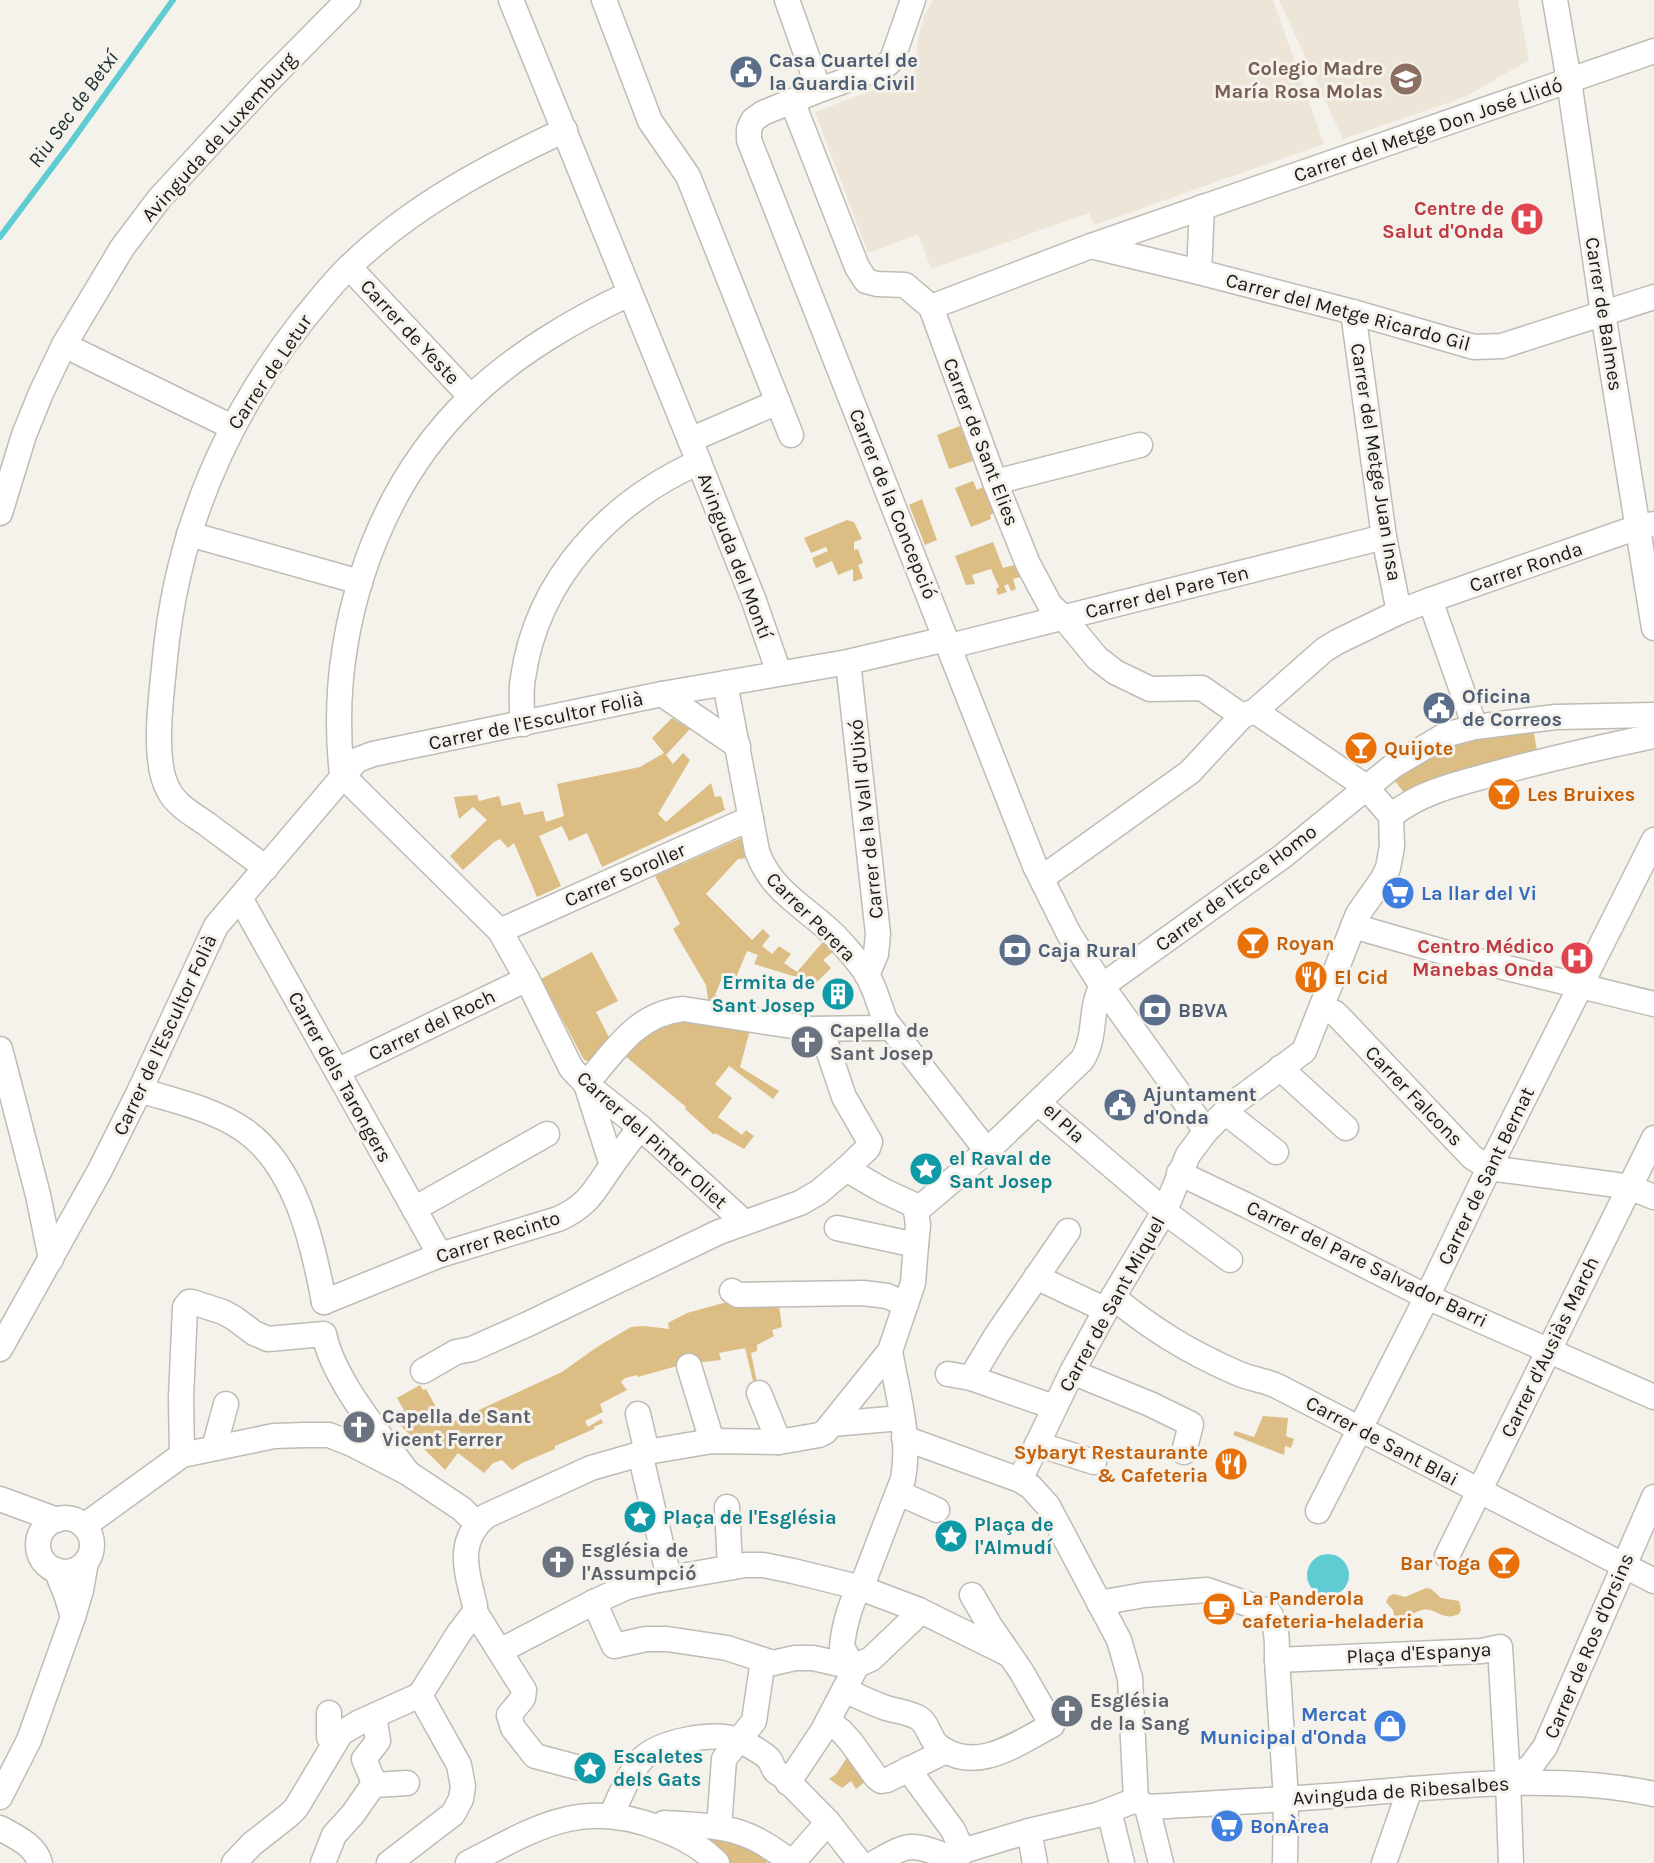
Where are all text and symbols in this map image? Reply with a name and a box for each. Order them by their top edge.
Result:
water label: Riu Sec de Betxí [23,44,125,172]
street label: Avinguda de Luxemburg [137,48,301,226]
place label: Casa Cuartel de la Guardia Civil [769,49,918,95]
public building icon: Casa Cuartel de la Guardia Civil [728,54,764,90]
place label: Colegio Madre María Rosa Molas [1214,57,1383,103]
school or university icon: Colegio Madre María Rosa Molas [1388,61,1424,97]
street label: Carrer del Metge Don José Llidó [1291,73,1565,187]
place label: Centre de Salut d'Onda [1382,197,1504,243]
hospital icon: Centre de Salut d'Onda [1509,201,1545,237]
street label: Carrer de Balmes [1580,235,1628,393]
street label: Carrer del Metge Ricardo Gil [1223,268,1473,356]
street label: Carrer de Yeste [356,275,464,389]
street label: Carrer de Letur [223,310,317,434]
street label: Carrer del Metge Juan Insa [1346,341,1406,583]
street label: Carrer de Sant Elies [938,355,1024,529]
street label: Carrer de la Concepció [844,406,942,602]
street label: Avinguda del Montí [693,470,777,642]
street label: Carrer Ronda [1466,537,1586,597]
street label: Carrer del Pare Ten [1083,561,1251,623]
place label: Oficina de Correos [1462,685,1562,731]
street label: Carrer de l'Escultor Folià [427,687,645,755]
public building icon: Oficina de Correos [1421,690,1457,726]
street label: Carrer de la Vall d'Uixó [844,718,888,920]
bar icon: Quijote [1343,730,1379,766]
place label: Quijote [1384,737,1453,760]
bar icon: Les Bruixes [1486,776,1522,812]
place label: Les Bruixes [1527,783,1635,806]
street label: Carrer de l'Ecce Homo [1151,820,1321,956]
street label: Carrer Soroller [561,838,690,912]
street label: Carrer Perera [761,867,861,967]
supermarket icon: La llar del Vi [1380,875,1416,911]
place label: La llar del Vi [1421,882,1537,905]
bar icon: Royan [1235,925,1271,961]
street label: Carrer de l'Escultor Folià [108,931,222,1139]
bank icon: Caja Rural [997,932,1033,968]
place label: Royan [1276,932,1334,955]
place label: Centro Médico Manebas Onda [1412,935,1554,981]
place label: Caja Rural [1038,939,1137,962]
hospital icon: Centro Médico Manebas Onda [1559,940,1595,976]
restaurant icon: El Cid [1293,959,1329,995]
place label: El Cid [1334,966,1388,989]
place label: Ermita de Sant Josep [712,971,815,1017]
building icon: Ermita de Sant Josep [820,976,856,1012]
street label: Carrer del Roch [365,984,499,1066]
street label: Carrer dels Tarongers [283,988,397,1166]
bank icon: BBVA [1137,992,1173,1028]
place label: BBVA [1178,999,1228,1022]
place label: Capella de Sant Josep [830,1019,933,1065]
church icon: Capella de Sant Josep [789,1024,825,1060]
street label: Carrer Falcons [1360,1041,1468,1151]
street label: Carrer del Pintor Oliet [572,1066,732,1214]
place label: Ajuntament d'Onda [1143,1083,1257,1129]
street label: Carrer de Sant Bernat [1433,1083,1539,1269]
public building icon: Ajuntament d'Onda [1102,1087,1138,1123]
street label: el Pla [1038,1098,1090,1148]
place label: el Raval de Sant Josep [949,1147,1052,1193]
place icon: el Raval de Sant Josep [908,1151,944,1187]
street label: Carrer del Pare Salvador Barri [1243,1196,1491,1332]
street label: Carrer Recinto [433,1206,563,1268]
street label: Carrer de Sant Miquel [1054,1212,1170,1396]
street label: Carrer d'Ausiàs March [1496,1253,1604,1441]
street label: Carrer de Sant Blai [1302,1391,1462,1491]
place label: Capella de Sant Vicent Ferrer [382,1405,531,1451]
church icon: Capella de Sant Vicent Ferrer [341,1409,377,1445]
place label: Sybaryt Restaurante & Cafeteria [1014,1441,1208,1487]
restaurant icon: Sybaryt Restaurante & Cafeteria [1213,1446,1249,1482]
place icon: Plaça de l'Església [622,1499,658,1535]
place label: Plaça de l'Església [663,1506,837,1529]
place label: Plaça de l'Almudí [974,1513,1054,1559]
place icon: Plaça de l'Almudí [933,1518,969,1554]
place label: Església de l'Assumpció [581,1539,696,1585]
church icon: Església de l'Assumpció [540,1544,576,1580]
bar icon: Bar Toga [1486,1545,1522,1581]
street label: Carrer de Ros d'Orsins [1540,1550,1638,1742]
place label: Bar Toga [1400,1552,1481,1575]
place label: La Panderola cafeteria-heladeria [1242,1587,1424,1633]
cafe icon: La Panderola cafeteria-heladeria [1201,1591,1237,1627]
street label: Plaça d'Espanya [1346,1638,1492,1668]
place label: Església de la Sang [1090,1689,1190,1735]
church icon: Església de la Sang [1049,1693,1085,1729]
place label: Mercat Municipal d'Onda [1200,1703,1367,1749]
shop icon: Mercat Municipal d'Onda [1372,1708,1408,1744]
place label: Escaletes dels Gats [613,1745,703,1791]
place icon: Escaletes dels Gats [572,1750,608,1786]
street label: Avinguda de Ribesalbes [1292,1772,1510,1810]
supermarket icon: BonÀrea [1209,1808,1245,1844]
place label: BonÀrea [1250,1813,1329,1838]

